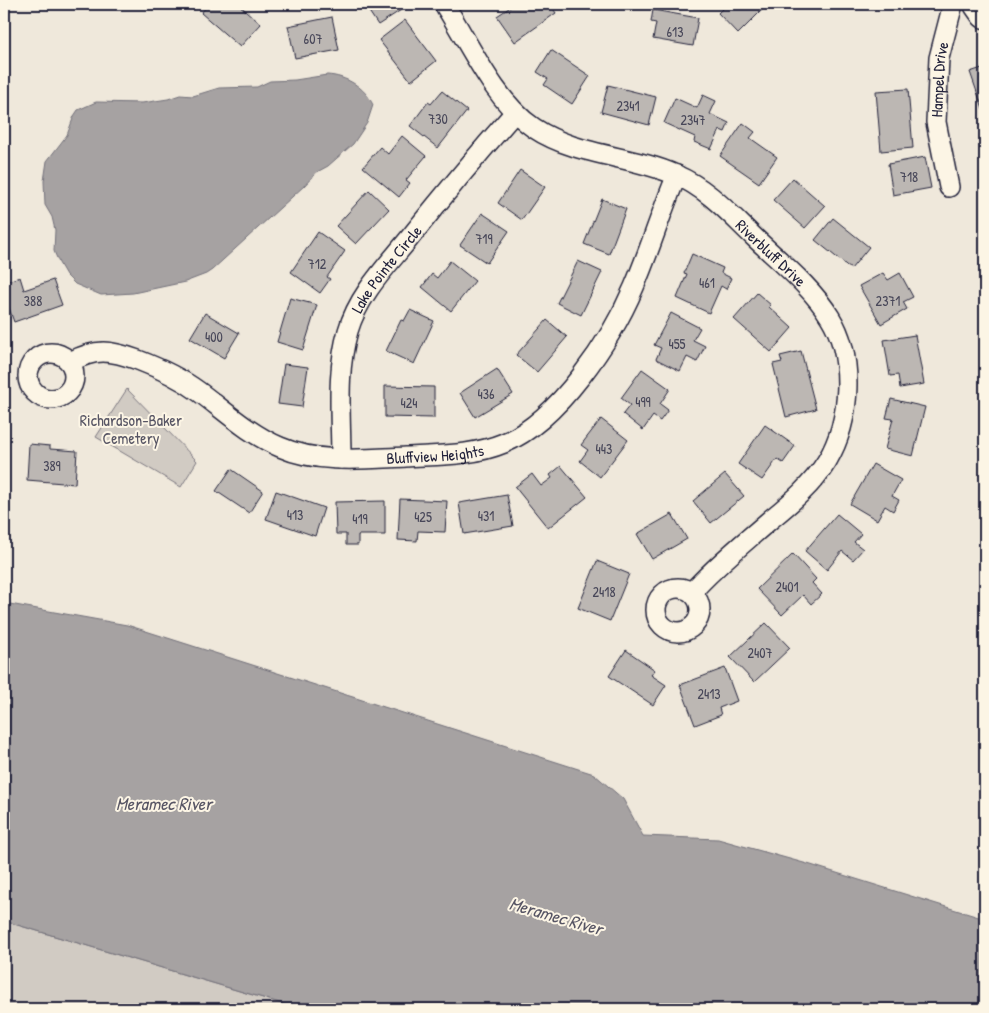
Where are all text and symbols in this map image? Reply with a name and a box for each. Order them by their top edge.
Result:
house number: 613 [667,22,683,41]
house number: 607 [304,29,322,48]
street label: Hampel Drive [925,39,954,118]
house number: 2341 [616,96,640,115]
house number: 730 [428,109,448,128]
house number: 2347 [680,110,706,129]
house number: 718 [900,167,918,186]
street label: Riverbluff Drive [731,214,812,292]
street label: Lake Pointe Circle [346,220,427,317]
house number: 719 [475,229,493,248]
house number: 712 [308,254,327,273]
house number: 461 [699,273,715,292]
house number: 388 [24,291,42,310]
house number: 2371 [876,291,900,310]
house number: 400 [205,327,223,346]
house number: 455 [668,334,686,353]
house number: 436 [477,384,495,403]
house number: 499 [635,392,651,411]
house number: 424 [400,393,418,412]
park label: Richardson-Baker Cemetery [80,409,182,449]
street label: Bluffview Heights [386,439,486,469]
house number: 443 [596,439,612,458]
house number: 389 [43,456,61,475]
house number: 413 [287,505,303,524]
house number: 431 [478,506,494,525]
house number: 425 [414,507,432,526]
house number: 419 [352,509,368,528]
house number: 2401 [775,577,799,596]
house number: 2418 [593,582,615,601]
house number: 2407 [747,643,773,662]
house number: 2413 [697,684,721,703]
water label: Meramec River [116,791,214,816]
water label: Meramec River [506,891,608,942]

